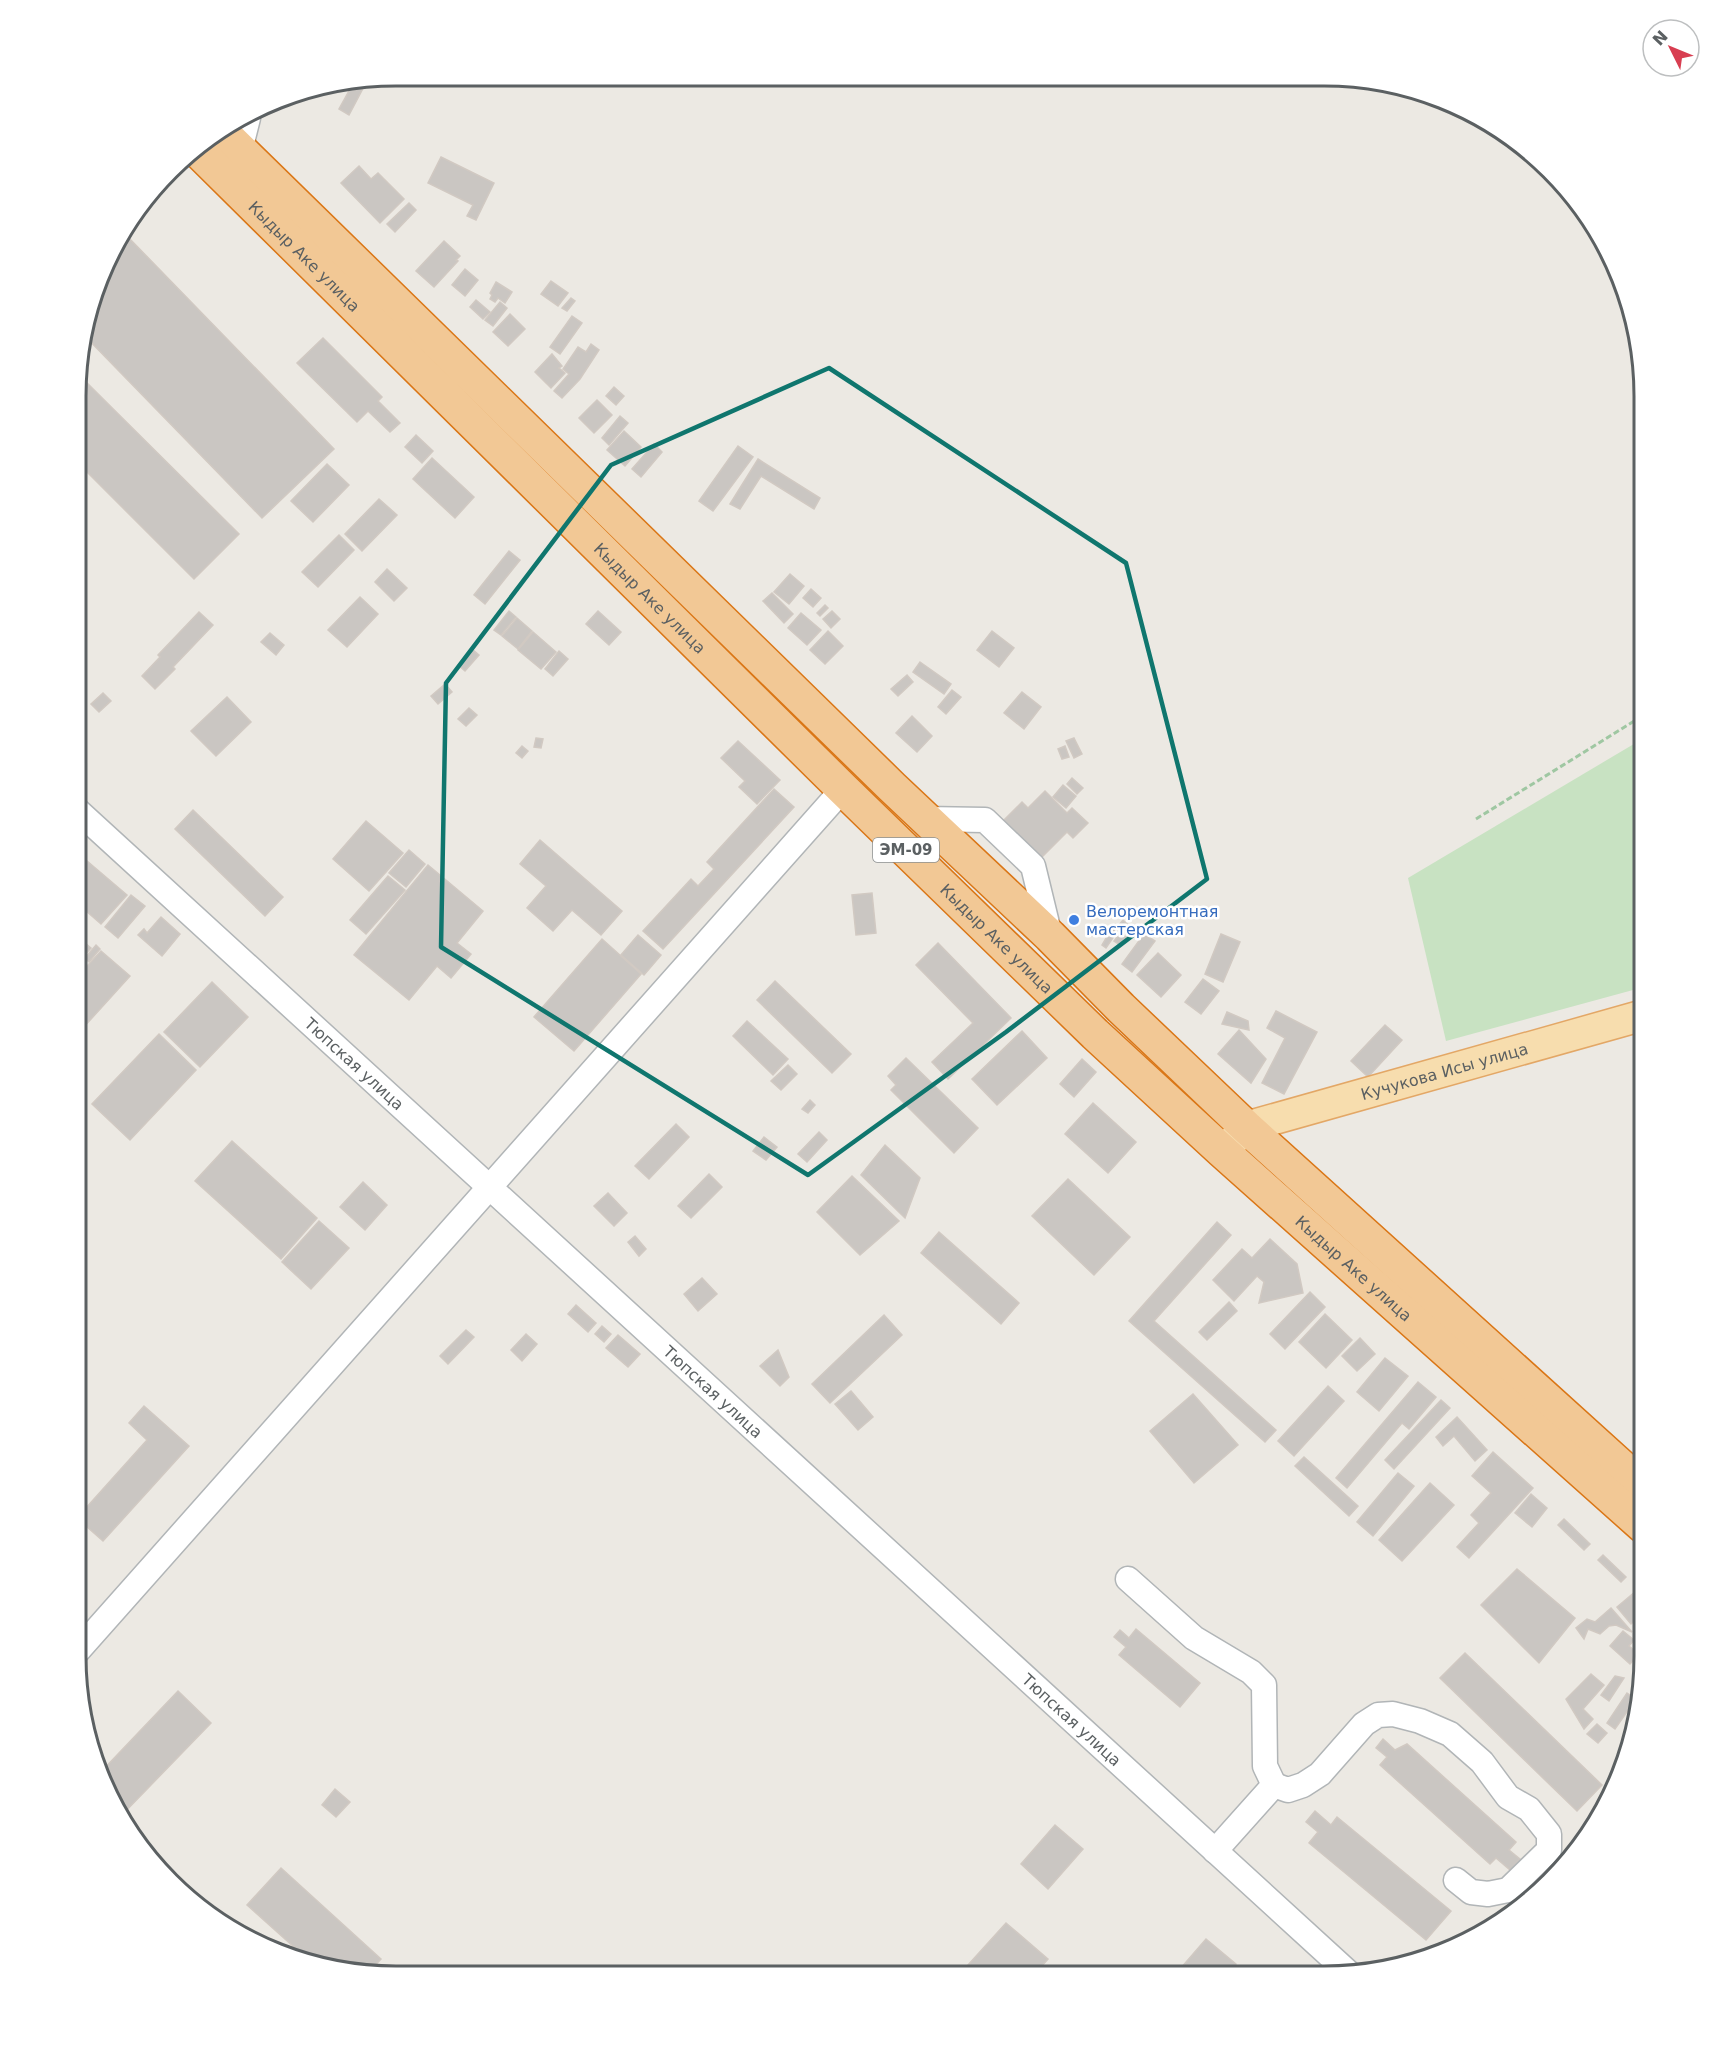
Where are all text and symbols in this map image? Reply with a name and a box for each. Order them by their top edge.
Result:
north arrow [1641,18,1701,78]
text: N [1649,27,1672,49]
street label: Кыдыр Аке улица [245,197,364,316]
street label: Кыдыр Аке улица [590,539,710,657]
road number: ЭМ-09 [873,838,939,862]
street label: Кыдыр Аке улица [937,880,1057,997]
place label: Велоремонтная мастерская [1086,902,1218,939]
marker: Велоремонтная мастерская [1067,913,1081,927]
street label: Тюпская улица [300,1013,408,1114]
street label: Кучукова Исы улица [1359,1039,1530,1104]
street label: Кыдыр Аке улица [1292,1212,1416,1325]
street label: Тюпская улица [659,1341,767,1442]
street label: Тюпская улица [1018,1669,1125,1770]

